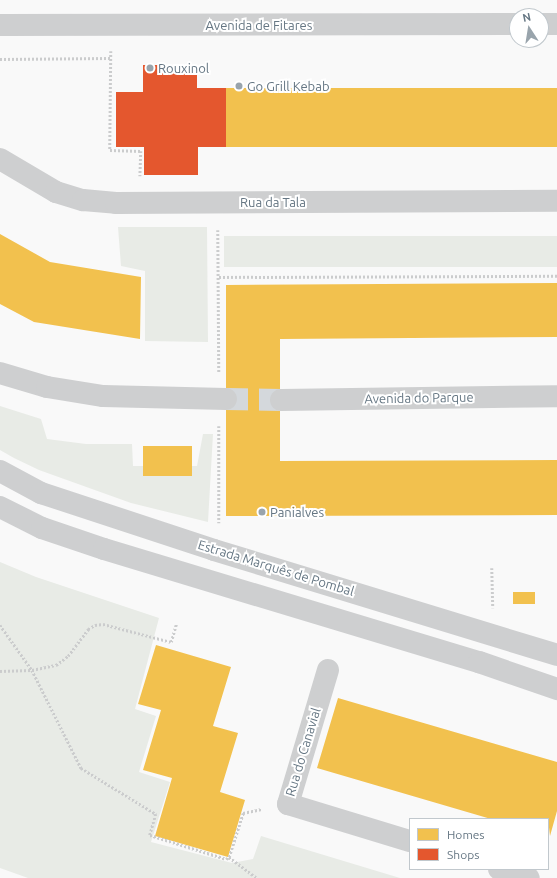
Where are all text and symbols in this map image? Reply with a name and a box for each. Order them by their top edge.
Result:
north arrow [509,8,549,48]
text: N [521,11,532,24]
street label: Avenida de Fitares [206,17,312,33]
place label: Rouxinol [158,60,209,76]
marker: Rouxinol [145,63,155,73]
place label: Go Grill Kebab [247,78,330,94]
marker: Go Grill Kebab [234,81,244,91]
street label: Rua da Tala [240,194,306,210]
street label: Avenida do Parque [364,389,474,407]
place label: Panialves [270,504,324,520]
marker: Panialves [257,507,267,517]
street label: Estrada Marquês de Pombal [196,537,356,599]
street label: Rua do Canavial [282,706,324,798]
legend [409,818,549,870]
text: Homes [447,828,485,841]
text: Shops [447,848,479,861]

